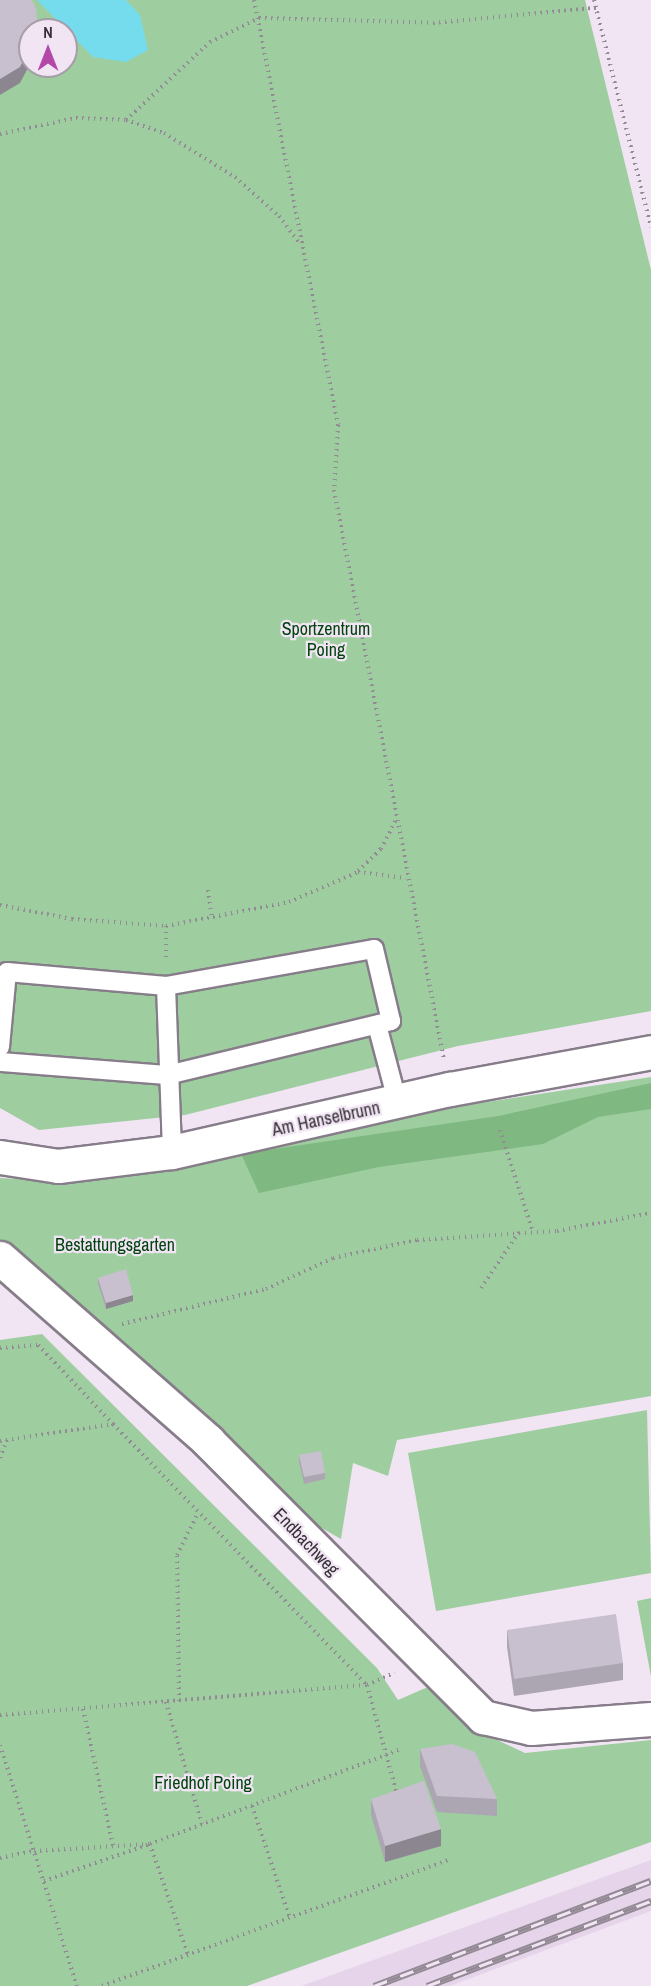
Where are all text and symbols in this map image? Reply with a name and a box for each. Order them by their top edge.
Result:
north arrow [18,18,78,78]
text: N [43,21,53,43]
park label: Sportzentrum Poing [282,619,370,662]
street label: Am Hanselbrunn [270,1097,382,1141]
park label: Bestattungsgarten [55,1234,175,1256]
street label: Endbachweg [269,1504,343,1580]
park label: Friedhof Poing [154,1772,252,1794]

